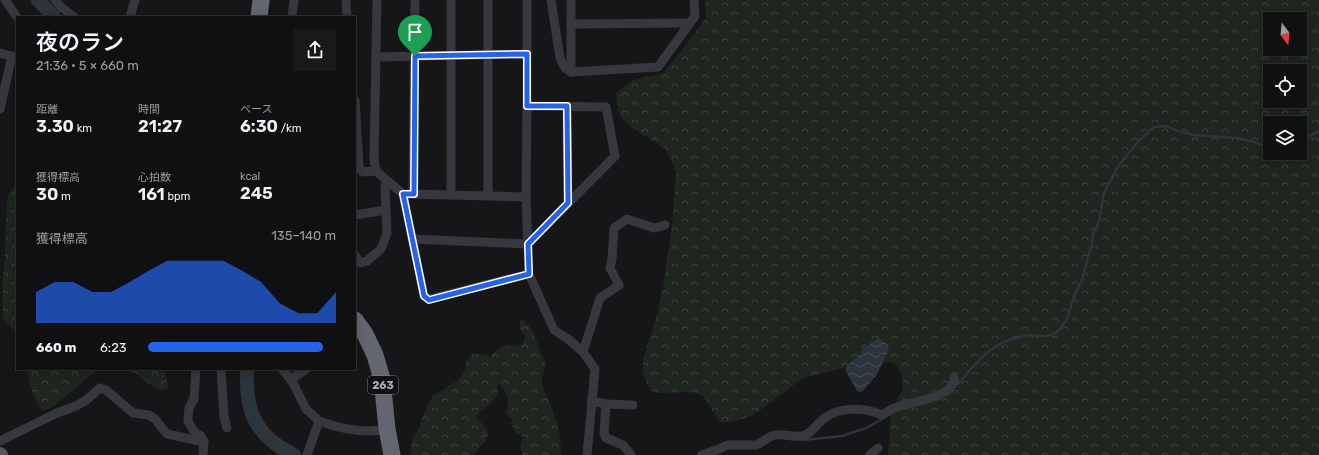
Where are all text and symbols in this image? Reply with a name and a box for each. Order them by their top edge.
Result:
north arrow [1263,12,1307,56]
map controls [1263,12,1307,160]
pin [398,15,432,56]
icon: arrive [404,21,426,43]
text: 夜のラン [36,29,124,56]
button: share [294,29,336,71]
text: 21:36 · 5 × 660 m [36,58,139,73]
button: locate [1263,64,1307,108]
text: 距離 [36,103,58,116]
text: 時間 [138,103,160,116]
text: ペース [240,103,272,116]
text: 3.30 [36,116,74,136]
text: 21:27 [138,116,182,136]
text: 6:30 [240,116,278,136]
button: layers [1263,116,1307,160]
text: km [74,122,92,135]
text: /km [278,122,301,135]
text: kcal [240,170,260,183]
text: 獲得標高 [36,171,80,184]
text: 心拍数 [138,171,171,184]
text: 245 [240,183,273,203]
text: 30 [36,184,58,204]
text: 161 [138,184,165,204]
text: m [58,190,71,203]
text: bpm [165,190,190,203]
text: 135–140 m [271,228,336,243]
text: 獲得標高 [36,231,88,246]
text: 660 m [36,340,76,355]
text: 6:23 [100,340,127,355]
road number: 263 [368,376,398,394]

